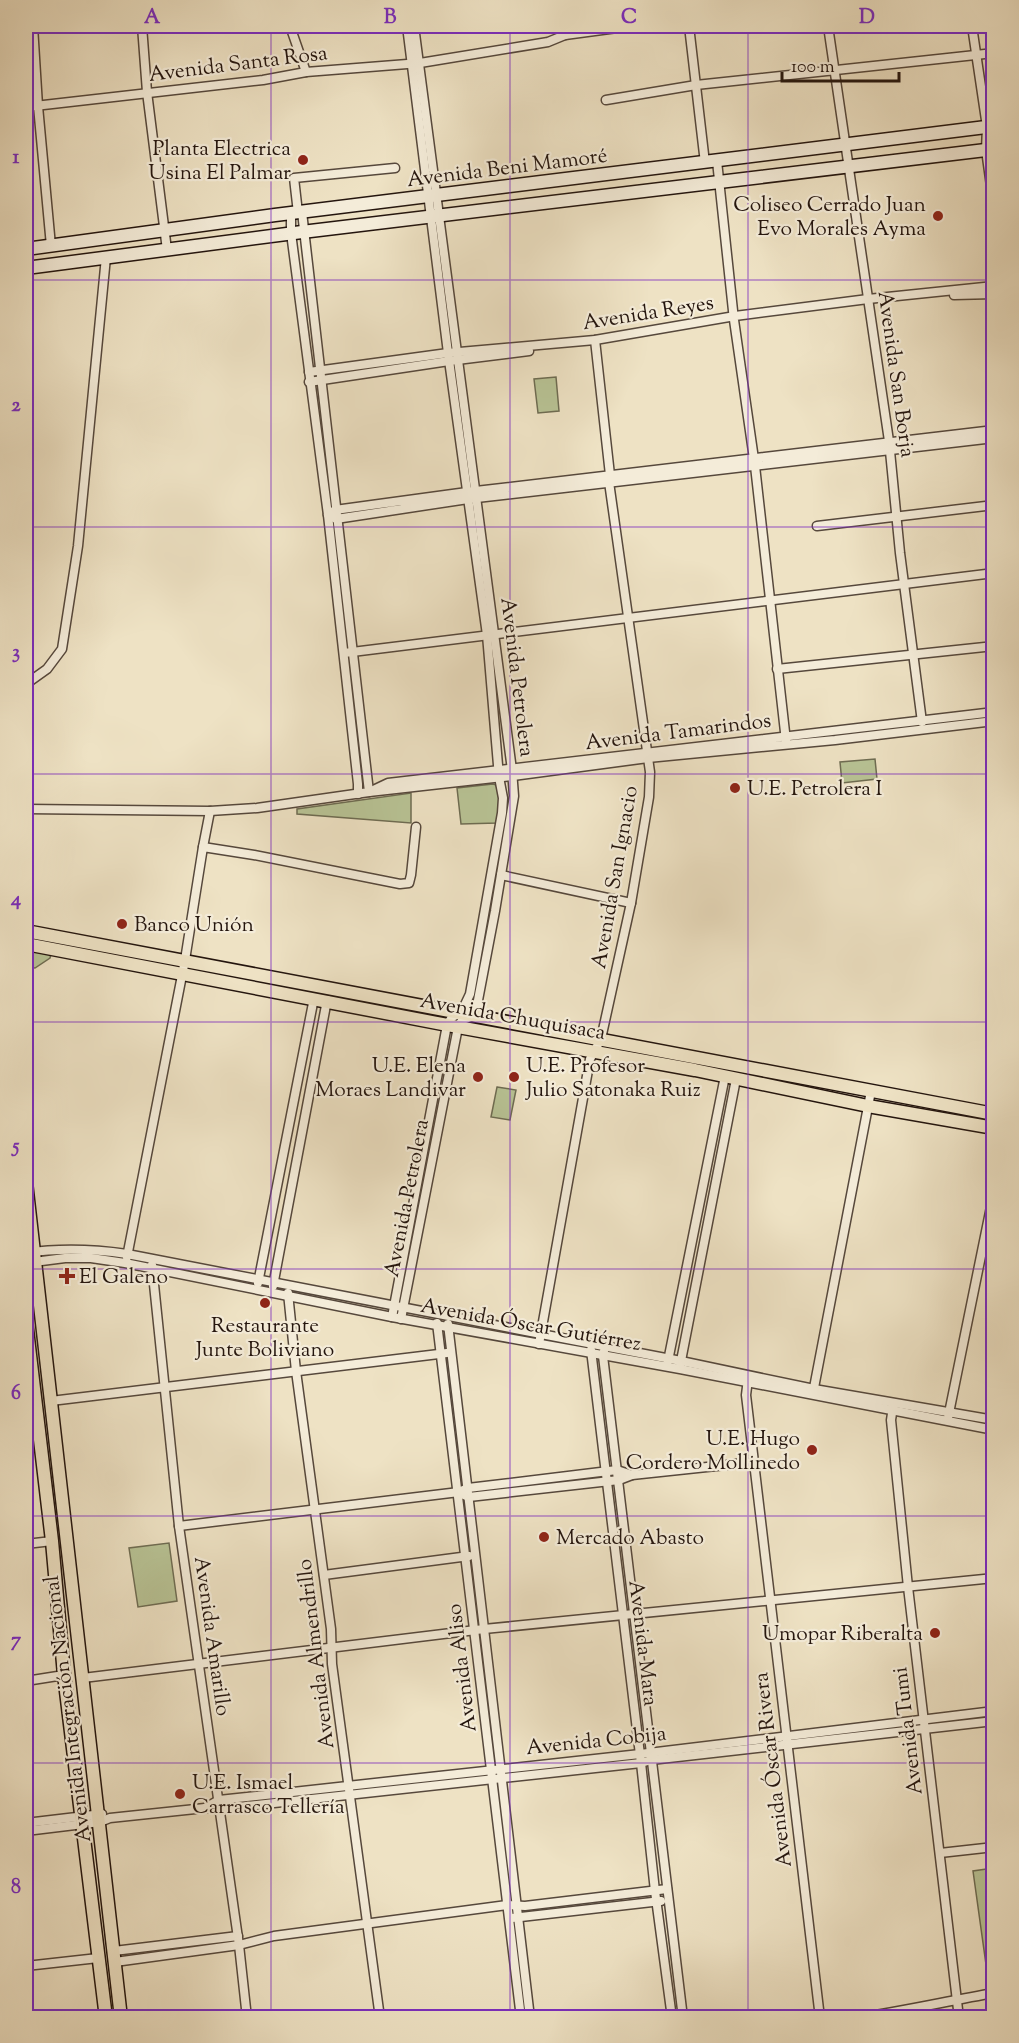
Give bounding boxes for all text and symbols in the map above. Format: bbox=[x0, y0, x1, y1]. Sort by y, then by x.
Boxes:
text: A bbox=[144, 4, 161, 33]
text: B bbox=[384, 4, 397, 33]
text: C bbox=[621, 4, 637, 33]
text: D bbox=[859, 4, 875, 33]
street label: Avenida Santa Rosa bbox=[147, 39, 330, 91]
scale bar bbox=[782, 45, 899, 83]
text: 100 m bbox=[791, 55, 835, 81]
place label: Planta Electrica Usina El Palmar bbox=[148, 135, 291, 189]
street label: Avenida Beni Mamoré bbox=[405, 142, 609, 196]
text: 1 bbox=[13, 144, 20, 173]
marker: Planta Electrica Usina El Palmar bbox=[296, 153, 310, 167]
place label: Coliseo Cerrado Juan Evo Morales Ayma bbox=[733, 191, 926, 245]
marker: Coliseo Cerrado Juan Evo Morales Ayma bbox=[931, 209, 945, 223]
street label: Avenida Reyes bbox=[581, 289, 716, 339]
street label: Avenida San Borja bbox=[869, 289, 922, 460]
text: 2 bbox=[11, 392, 21, 421]
street label: Avenida Petrolera bbox=[491, 596, 541, 759]
text: 3 bbox=[12, 639, 20, 668]
street label: Avenida Tamarindos bbox=[584, 707, 773, 759]
place label: U.E. Petrolera I bbox=[747, 775, 882, 805]
marker: U.E. Petrolera I bbox=[728, 781, 742, 795]
street label: Avenida San Ignacio bbox=[585, 784, 647, 971]
text: 4 bbox=[10, 886, 21, 915]
place label: Banco Unión bbox=[134, 911, 254, 941]
marker: Banco Unión bbox=[115, 917, 129, 931]
street label: Avenida Chuquisaca bbox=[418, 987, 608, 1049]
place label: U.E. Elena Moraes Landivar bbox=[315, 1052, 466, 1106]
place label: U.E. Profesor Julio Satonaka Ruiz bbox=[525, 1052, 701, 1106]
marker: U.E. Elena Moraes Landivar bbox=[471, 1070, 485, 1084]
marker: U.E. Profesor Julio Satonaka Ruiz bbox=[507, 1070, 521, 1084]
street label: Avenida Petrolera bbox=[378, 1116, 438, 1280]
text: 5 bbox=[11, 1133, 20, 1162]
place label: El Galeno bbox=[79, 1263, 168, 1293]
marker: El Galeno bbox=[60, 1269, 74, 1283]
street label: Avenida Óscar Gutiérrez bbox=[418, 1292, 643, 1360]
marker: Restaurante Junte Boliviano bbox=[258, 1296, 272, 1310]
place label: Restaurante Junte Boliviano bbox=[195, 1312, 334, 1366]
text: 6 bbox=[11, 1380, 21, 1409]
place label: U.E. Hugo Cordero Mollinedo bbox=[626, 1425, 800, 1479]
marker: U.E. Hugo Cordero Mollinedo bbox=[805, 1443, 819, 1457]
place label: Mercado Abasto bbox=[556, 1524, 704, 1554]
marker: Mercado Abasto bbox=[537, 1530, 551, 1544]
street label: Avenida Amarillo bbox=[185, 1554, 237, 1718]
street label: Avenida Almendrillo bbox=[290, 1557, 344, 1750]
street label: Avenida Integración Nacional bbox=[38, 1574, 100, 1844]
street label: Avenida Mara bbox=[619, 1579, 665, 1708]
street label: Avenida Aliso bbox=[440, 1602, 486, 1734]
place label: Umopar Riberalta bbox=[762, 1620, 923, 1650]
marker: Umopar Riberalta bbox=[928, 1626, 942, 1640]
text: 7 bbox=[11, 1627, 22, 1656]
street label: Avenida Tumi bbox=[886, 1665, 932, 1796]
street label: Avenida Óscar Rivera bbox=[747, 1670, 801, 1869]
street label: Avenida Cobija bbox=[525, 1720, 668, 1764]
place label: U.E. Ismael Carrasco Tellería bbox=[192, 1769, 345, 1823]
marker: U.E. Ismael Carrasco Tellería bbox=[173, 1787, 187, 1801]
text: 8 bbox=[11, 1874, 21, 1903]

